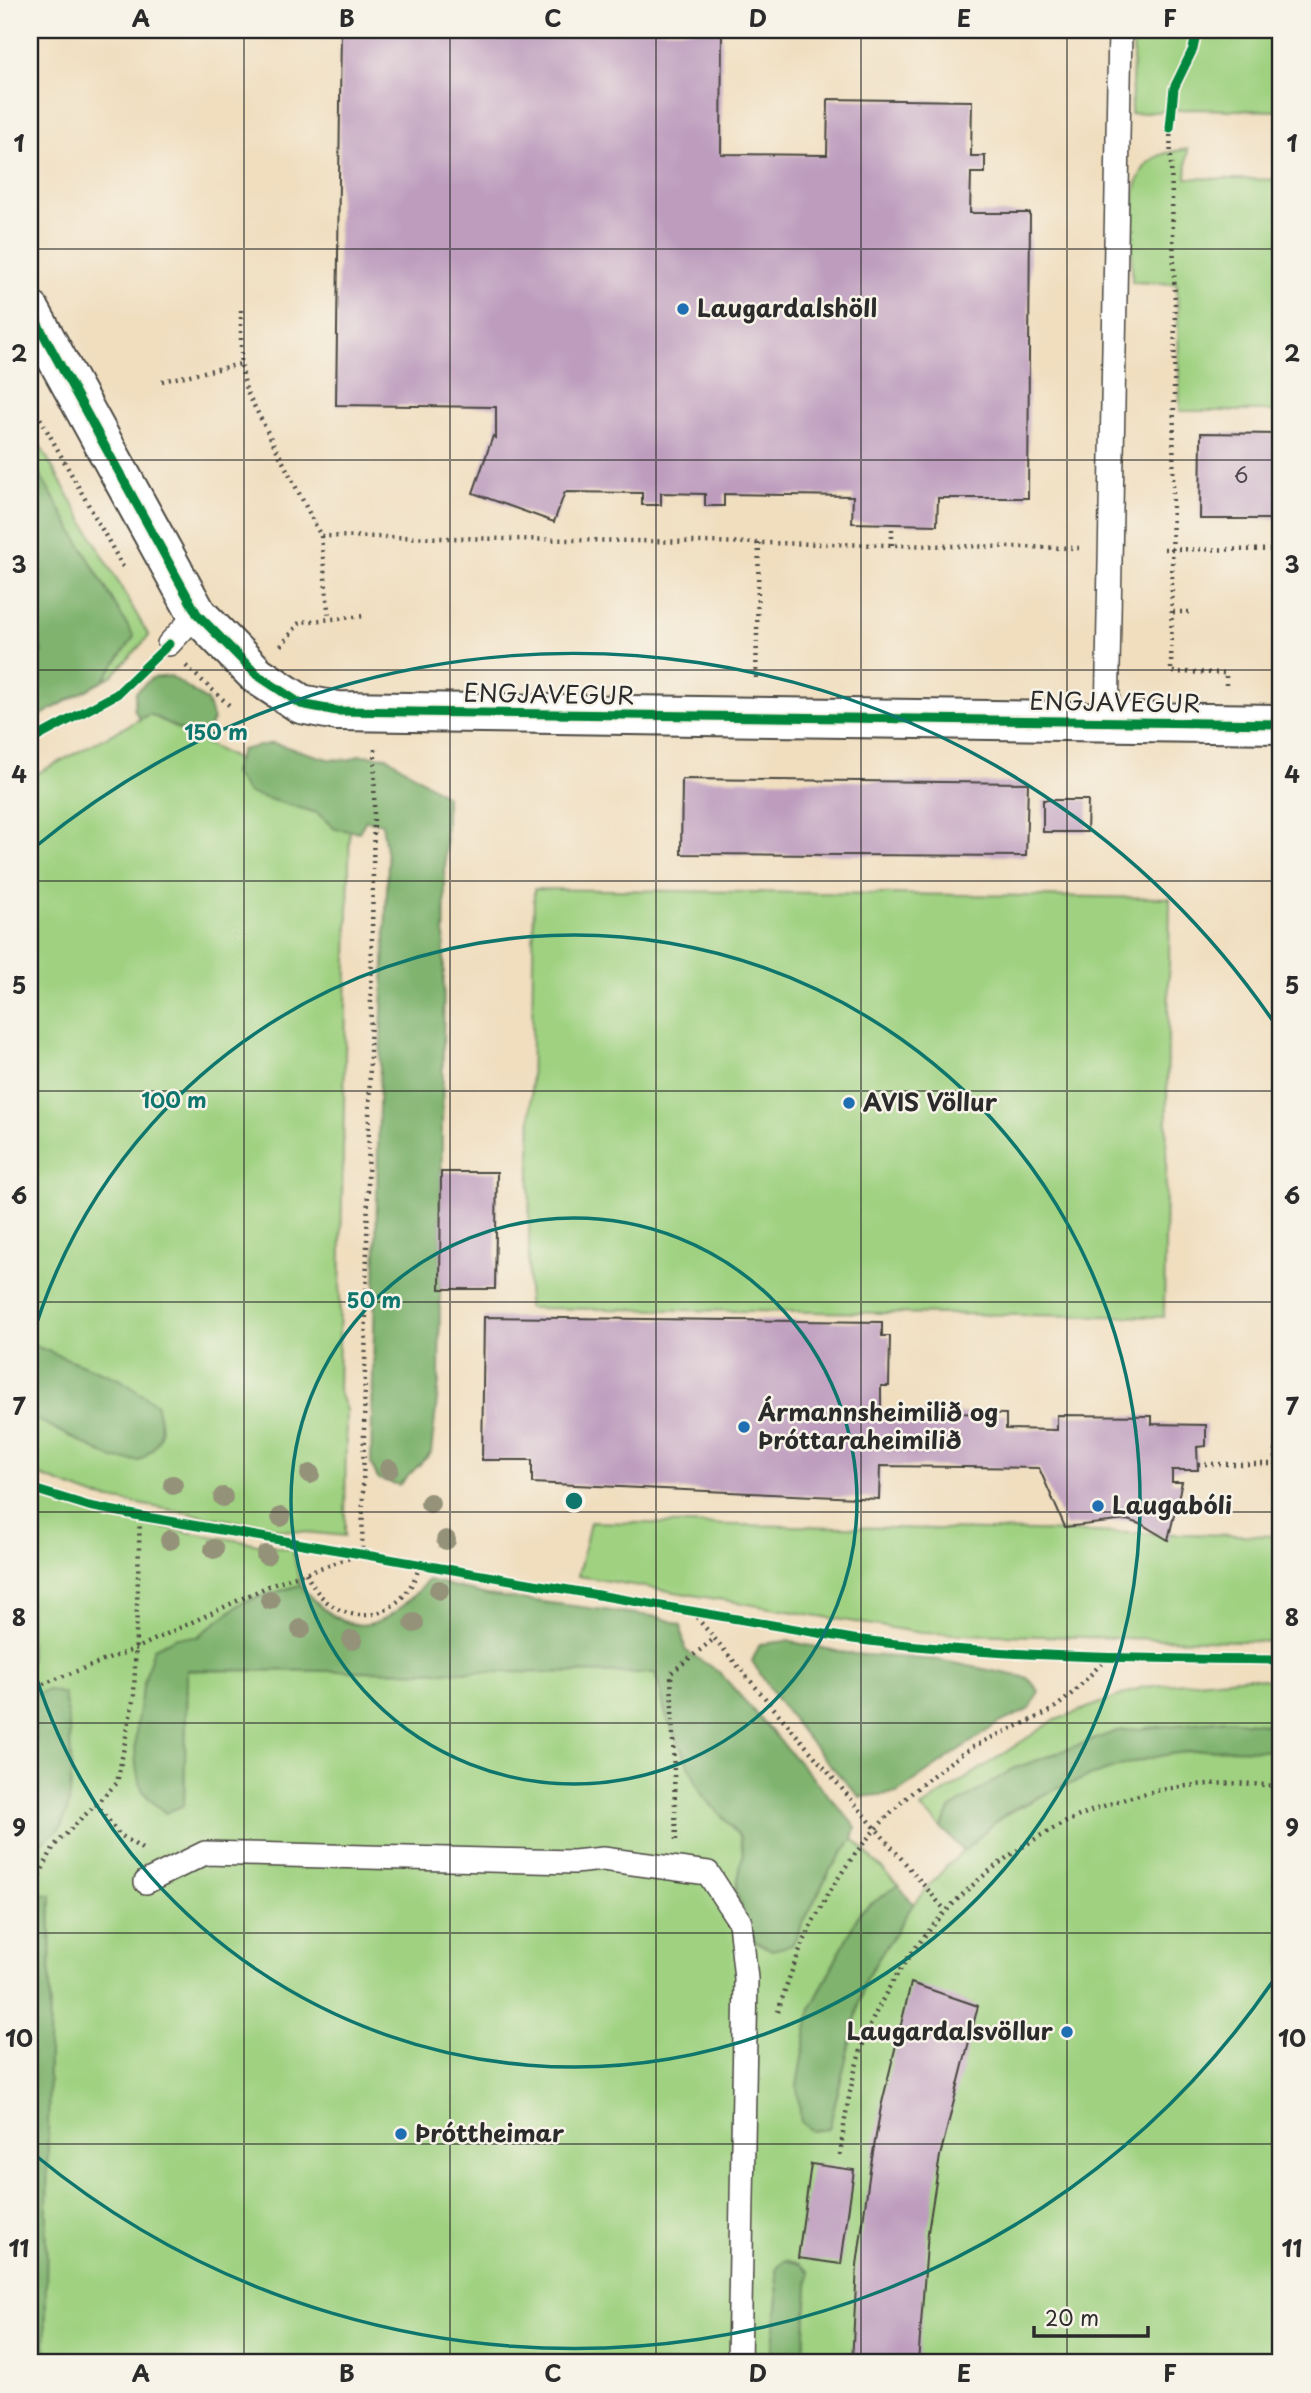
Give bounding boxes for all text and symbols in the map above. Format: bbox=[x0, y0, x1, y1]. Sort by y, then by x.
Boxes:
text: A bbox=[132, 0, 150, 35]
text: B bbox=[339, 0, 355, 35]
text: C bbox=[544, 0, 562, 35]
text: D bbox=[749, 0, 767, 35]
text: E bbox=[957, 0, 971, 35]
text: F bbox=[1163, 0, 1177, 35]
text: 1 bbox=[14, 125, 25, 160]
text: 1 bbox=[1287, 125, 1298, 160]
place label: Laugardalshöll bbox=[697, 289, 877, 325]
marker: Laugardalshöll bbox=[675, 301, 691, 317]
text: 2 bbox=[11, 335, 27, 370]
text: 2 bbox=[1284, 335, 1300, 370]
house number: 6 bbox=[1234, 458, 1248, 490]
text: 3 bbox=[11, 546, 27, 581]
text: 3 bbox=[1284, 546, 1300, 581]
street label: ENGJAVEGUR bbox=[463, 674, 635, 712]
street label: ENGJAVEGUR bbox=[1029, 682, 1201, 720]
text: 150 m bbox=[184, 715, 248, 747]
text: 4 bbox=[11, 756, 27, 791]
text: 4 bbox=[1284, 756, 1300, 791]
text: 5 bbox=[12, 967, 26, 1002]
text: 5 bbox=[1285, 967, 1299, 1002]
text: 100 m bbox=[141, 1083, 207, 1115]
place label: AVIS Völlur bbox=[863, 1083, 998, 1119]
marker: AVIS Völlur bbox=[841, 1095, 857, 1111]
text: 6 bbox=[11, 1177, 27, 1212]
text: 6 bbox=[1284, 1177, 1300, 1212]
text: 50 m bbox=[347, 1283, 401, 1315]
text: 7 bbox=[12, 1388, 26, 1423]
text: 7 bbox=[1285, 1388, 1299, 1423]
place label: Ármannsheimilið og Þróttaraheimilið bbox=[757, 1393, 998, 1457]
marker: Ármannsheimilið og Þróttaraheimilið bbox=[736, 1419, 752, 1435]
place label: Laugabóli bbox=[1112, 1486, 1232, 1522]
centre of rings bbox=[562, 1489, 586, 1513]
marker: Laugabóli bbox=[1090, 1498, 1106, 1514]
text: 8 bbox=[12, 1599, 26, 1634]
text: 8 bbox=[1285, 1599, 1299, 1634]
text: 9 bbox=[12, 1809, 26, 1844]
text: 9 bbox=[1285, 1809, 1299, 1844]
place label: Laugardalsvöllur bbox=[846, 2012, 1054, 2048]
text: 10 bbox=[5, 2020, 33, 2055]
text: 10 bbox=[1278, 2020, 1306, 2055]
marker: Laugardalsvöllur bbox=[1059, 2024, 1075, 2040]
place label: Þróttheimar bbox=[415, 2114, 565, 2150]
marker: Þróttheimar bbox=[393, 2126, 409, 2142]
text: 11 bbox=[9, 2230, 30, 2265]
text: 11 bbox=[1282, 2230, 1303, 2265]
scale bar bbox=[1034, 2295, 1148, 2339]
text: 20 m bbox=[1045, 2301, 1099, 2333]
text: A bbox=[132, 2355, 150, 2390]
text: B bbox=[339, 2355, 355, 2390]
text: C bbox=[544, 2355, 562, 2390]
text: D bbox=[749, 2355, 767, 2390]
text: E bbox=[957, 2355, 971, 2390]
text: F bbox=[1163, 2355, 1177, 2390]

